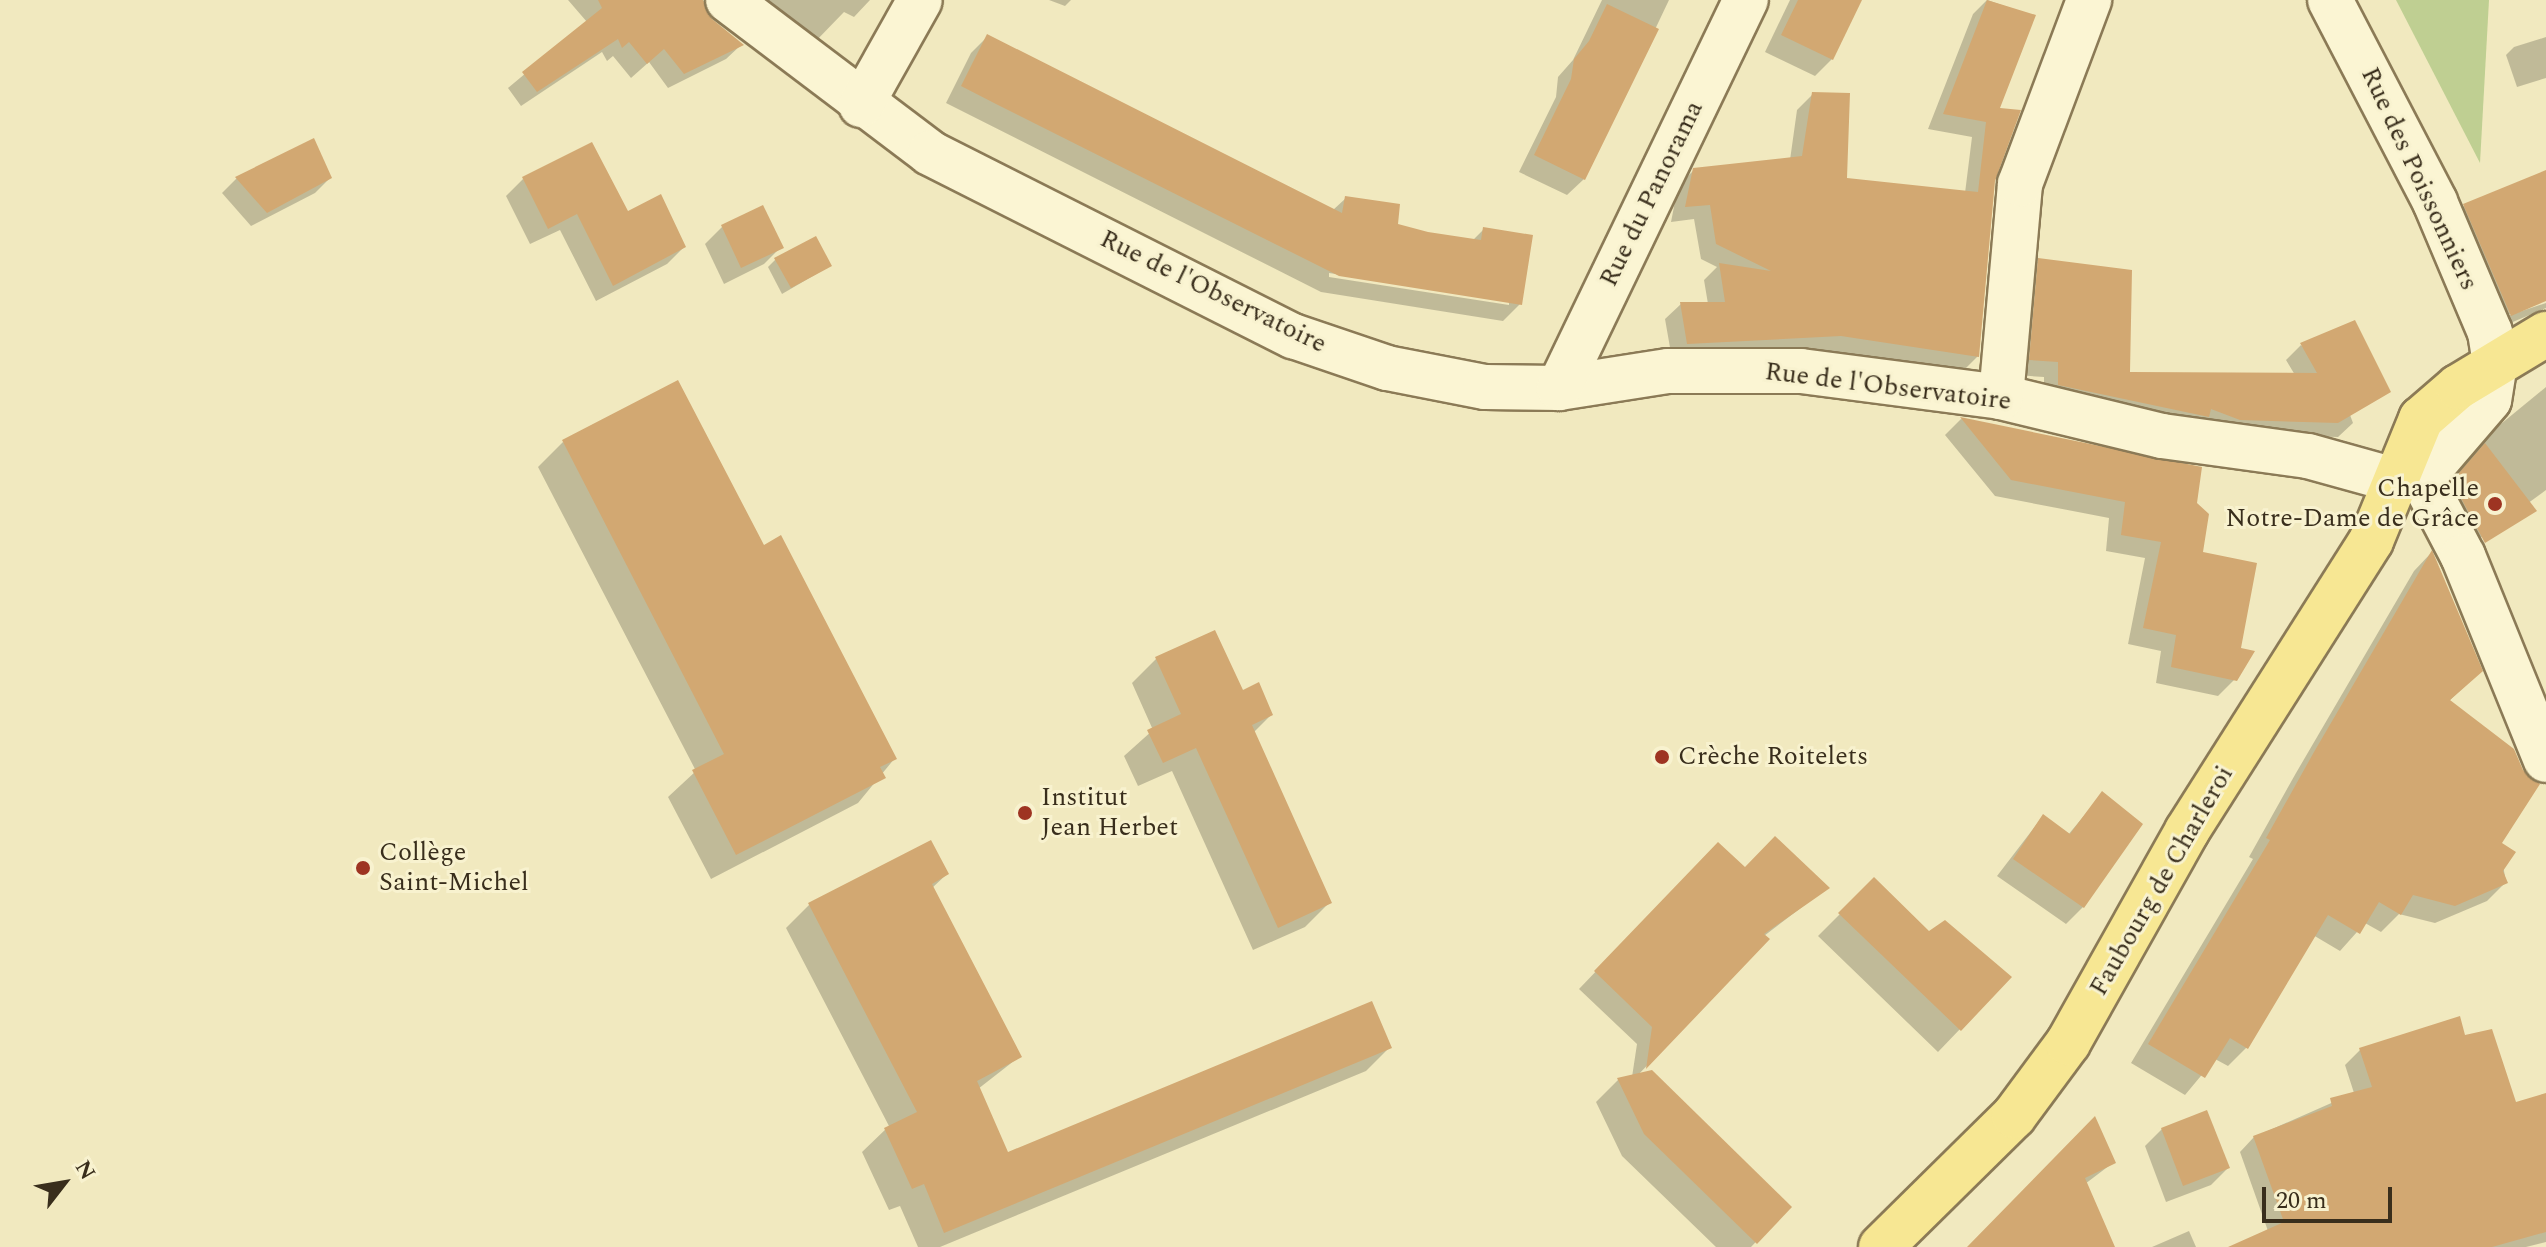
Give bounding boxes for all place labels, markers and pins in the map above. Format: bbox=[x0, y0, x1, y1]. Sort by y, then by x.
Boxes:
place label: Chapelle Notre-Dame de Grâce bbox=[2226, 473, 2479, 534]
marker: Chapelle Notre-Dame de Grâce bbox=[2486, 495, 2504, 513]
place label: Crèche Roitelets bbox=[1678, 741, 1868, 773]
marker: Crèche Roitelets bbox=[1653, 748, 1671, 766]
place label: Institut Jean Herbet bbox=[1041, 782, 1178, 844]
marker: Institut Jean Herbet bbox=[1016, 804, 1034, 822]
place label: Collège Saint-Michel bbox=[379, 837, 529, 898]
marker: Collège Saint-Michel bbox=[354, 859, 372, 877]

